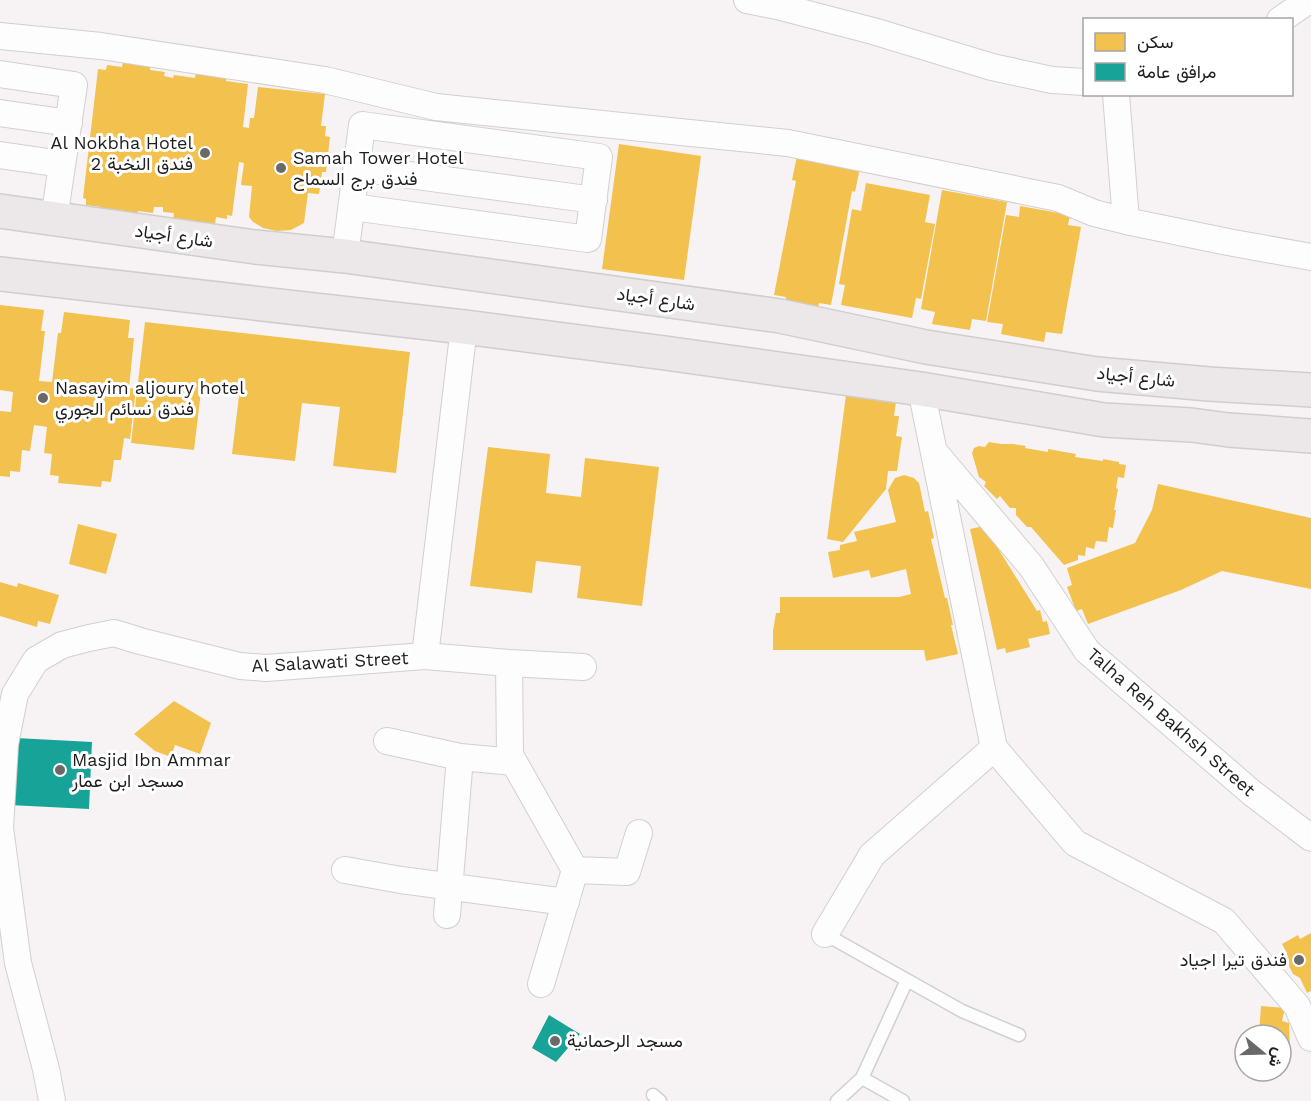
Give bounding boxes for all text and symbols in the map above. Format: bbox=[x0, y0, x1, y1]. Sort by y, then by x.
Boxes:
legend bbox=[1083, 18, 1293, 96]
text: سكن bbox=[1137, 31, 1173, 53]
text: مرافق عامة bbox=[1137, 61, 1216, 83]
place label: Al Nokbha Hotel 2 فندق النخبة bbox=[51, 132, 193, 174]
marker: Al Nokbha Hotel 2 فندق النخبة bbox=[198, 146, 212, 160]
place label: Samah Tower Hotel فندق برج السماح bbox=[293, 147, 464, 191]
marker: Samah Tower Hotel فندق برج السماح bbox=[274, 161, 288, 175]
street label: شارع أجياد bbox=[133, 220, 214, 253]
street label: شارع أجياد bbox=[615, 283, 696, 316]
street label: شارع أجياد bbox=[1096, 362, 1176, 393]
place label: Nasayim aljoury hotel فندق نسائم الجوري bbox=[55, 377, 245, 424]
marker: Nasayim aljoury hotel فندق نسائم الجوري bbox=[36, 391, 50, 405]
street label: Talha Reh Bakhsh Street bbox=[1083, 643, 1260, 800]
street label: Al Salawati Street bbox=[251, 647, 410, 676]
place label: Masjid Ibn Ammar مسجد ابن عمار bbox=[71, 749, 231, 792]
marker: Masjid Ibn Ammar مسجد ابن عمار bbox=[53, 763, 67, 777]
place label: فندق تيرا اجياد bbox=[1180, 949, 1287, 971]
marker: فندق تيرا اجياد bbox=[1292, 953, 1306, 967]
north arrow bbox=[1233, 1023, 1293, 1083]
place label: مسجد الرحمانية bbox=[567, 1030, 683, 1052]
marker: مسجد الرحمانية bbox=[548, 1034, 562, 1048]
text: ش bbox=[1265, 1046, 1289, 1070]

